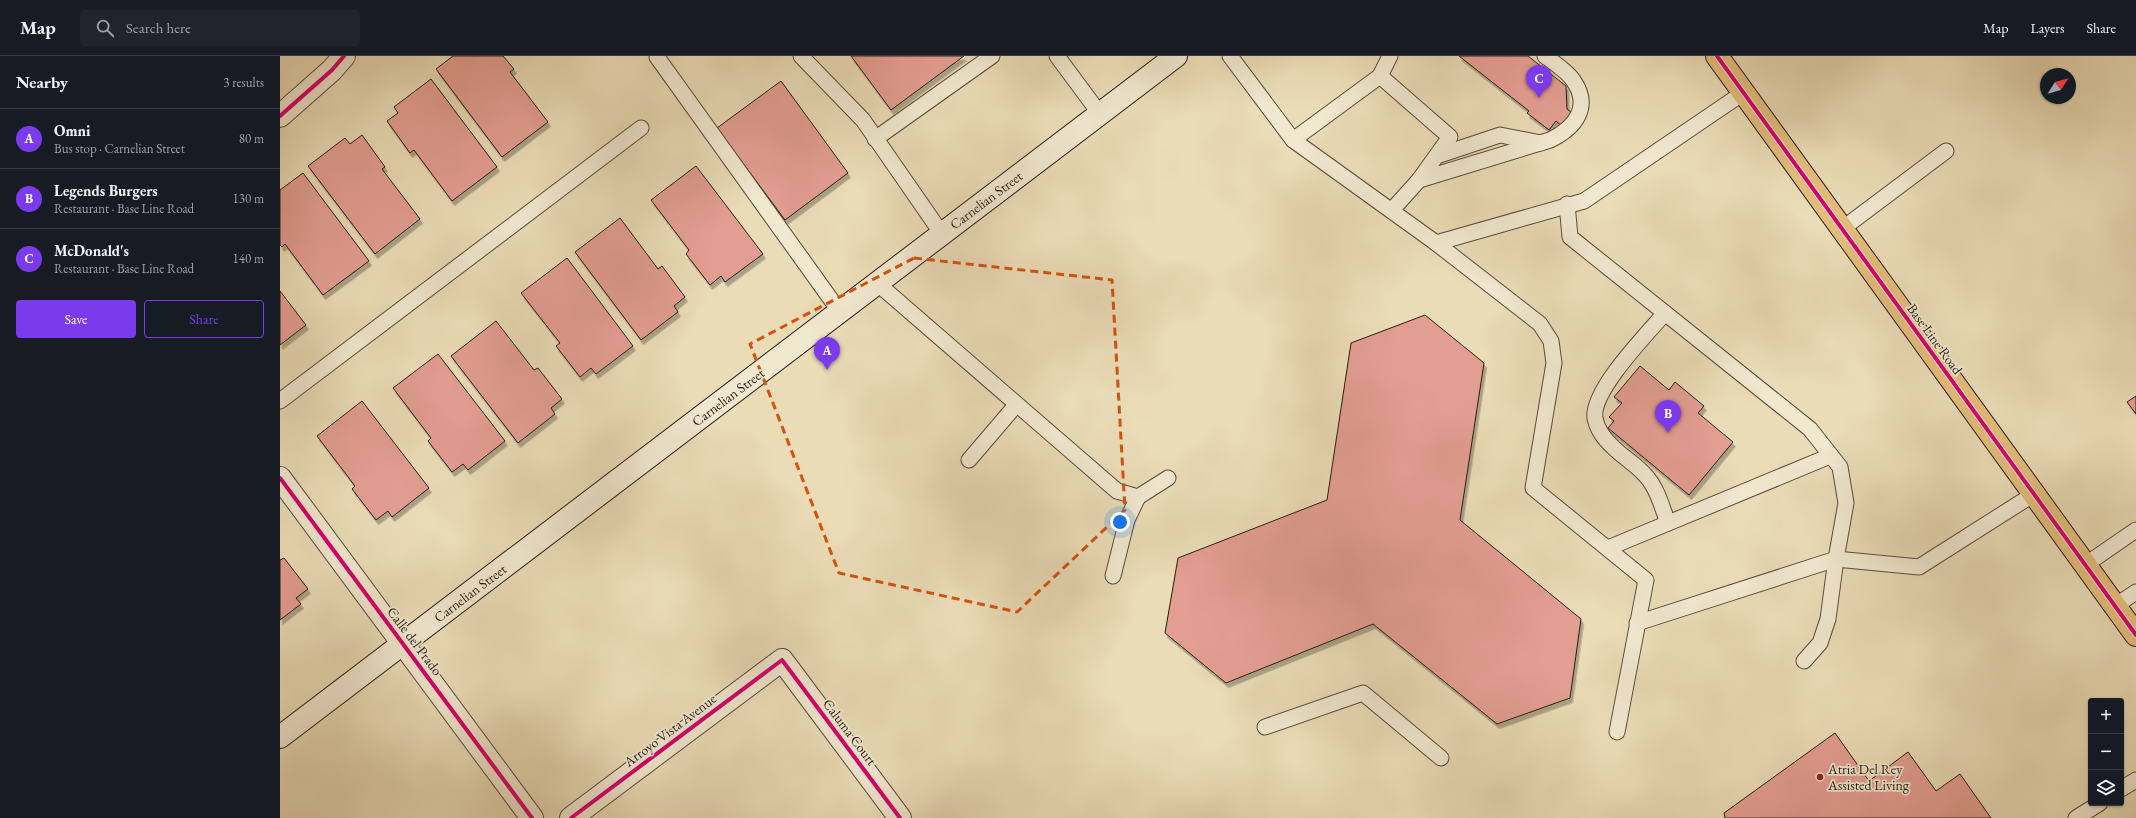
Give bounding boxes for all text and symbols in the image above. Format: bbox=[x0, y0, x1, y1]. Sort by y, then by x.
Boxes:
search box bbox=[80, 10, 360, 46]
text: Map bbox=[20, 15, 56, 40]
icon: search bbox=[94, 17, 116, 39]
text: Search here bbox=[126, 18, 191, 37]
text: Map bbox=[1983, 19, 2008, 37]
text: Layers bbox=[2030, 19, 2065, 37]
text: Share bbox=[2087, 19, 2116, 37]
pin: C bbox=[1526, 65, 1552, 98]
north arrow bbox=[2040, 68, 2076, 104]
text: Nearby bbox=[16, 71, 68, 93]
text: 3 results bbox=[223, 74, 264, 91]
text: Omni bbox=[54, 121, 90, 140]
text: A bbox=[24, 130, 34, 147]
text: 80 m bbox=[239, 130, 264, 147]
text: Bus stop · Carnelian Street bbox=[54, 140, 185, 157]
street label: Carnelian Street bbox=[946, 166, 1026, 233]
text: Legends Burgers bbox=[54, 181, 158, 200]
text: B bbox=[25, 190, 33, 207]
text: 130 m bbox=[233, 190, 264, 207]
text: Restaurant · Base Line Road bbox=[54, 200, 194, 217]
text: McDonald's bbox=[54, 241, 129, 260]
text: C bbox=[24, 250, 34, 267]
text: 140 m bbox=[233, 250, 264, 267]
text: Restaurant · Base Line Road bbox=[54, 260, 194, 277]
button: Save bbox=[16, 300, 136, 338]
button: Share bbox=[144, 300, 264, 338]
street label: Base Line Road bbox=[1903, 300, 1967, 379]
pin: A bbox=[814, 337, 840, 370]
street label: Carnelian Street bbox=[688, 363, 768, 430]
pin: B bbox=[1655, 400, 1681, 433]
your location bbox=[1110, 512, 1130, 532]
street label: Carnelian Street bbox=[430, 559, 510, 626]
street label: Calle del Prado bbox=[383, 603, 447, 679]
street label: Arroyo Vista Avenue bbox=[619, 689, 720, 771]
street label: Caluma Court bbox=[819, 695, 881, 769]
map controls bbox=[2088, 698, 2124, 806]
button: + bbox=[2088, 698, 2124, 734]
button: − bbox=[2088, 734, 2124, 770]
place label: Atria Del Rey Assisted Living bbox=[1827, 760, 1910, 794]
button: layers bbox=[2088, 770, 2124, 806]
marker: Atria Del Rey Assisted Living bbox=[1815, 772, 1825, 782]

